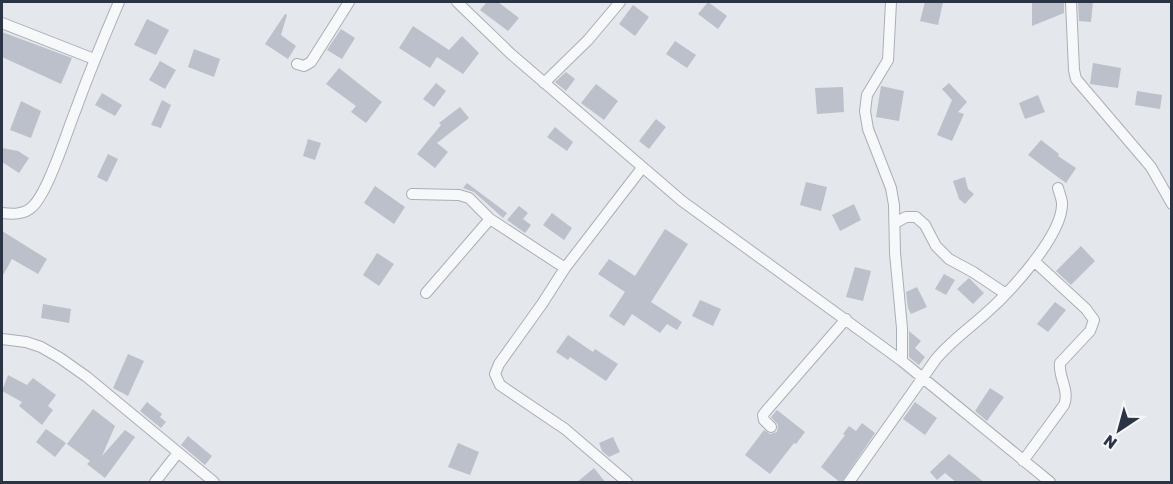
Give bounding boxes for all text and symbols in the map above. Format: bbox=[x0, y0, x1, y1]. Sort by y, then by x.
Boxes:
north arrow bbox=[1089, 400, 1149, 460]
text: N bbox=[1100, 431, 1121, 453]

